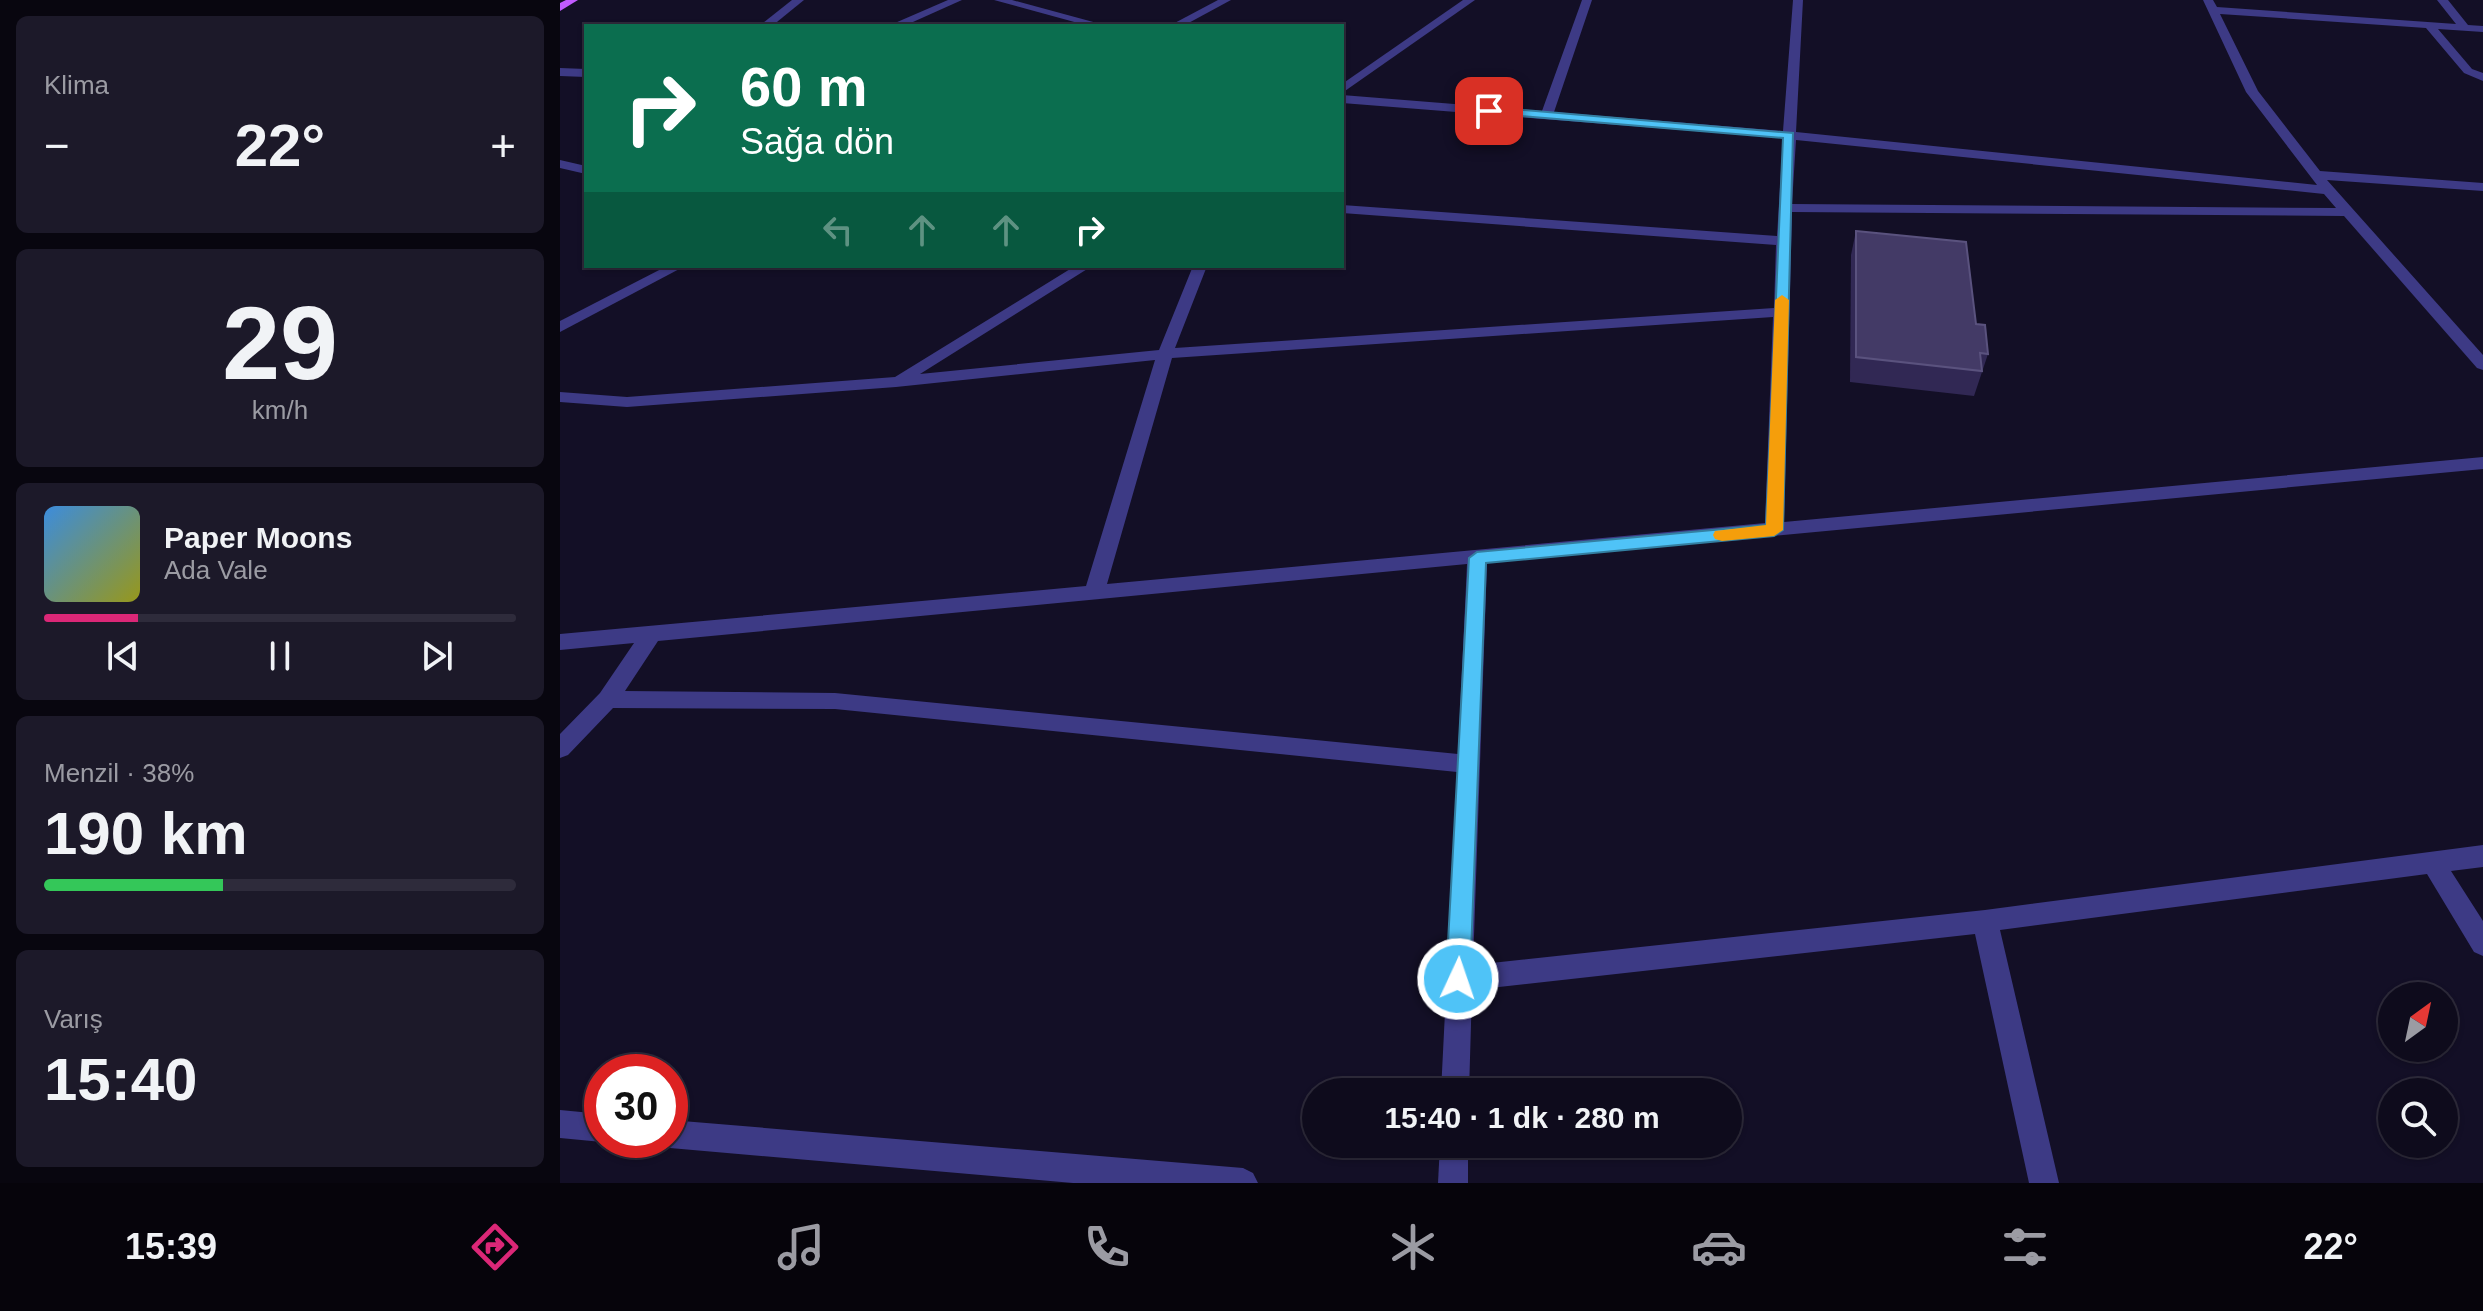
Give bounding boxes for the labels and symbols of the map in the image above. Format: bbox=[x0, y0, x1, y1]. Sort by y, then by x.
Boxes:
pin bbox=[1455, 77, 1523, 145]
position arrow bbox=[1416, 937, 1500, 1021]
north arrow bbox=[2378, 982, 2458, 1062]
speed limit sign: 30 bbox=[584, 1054, 688, 1158]

